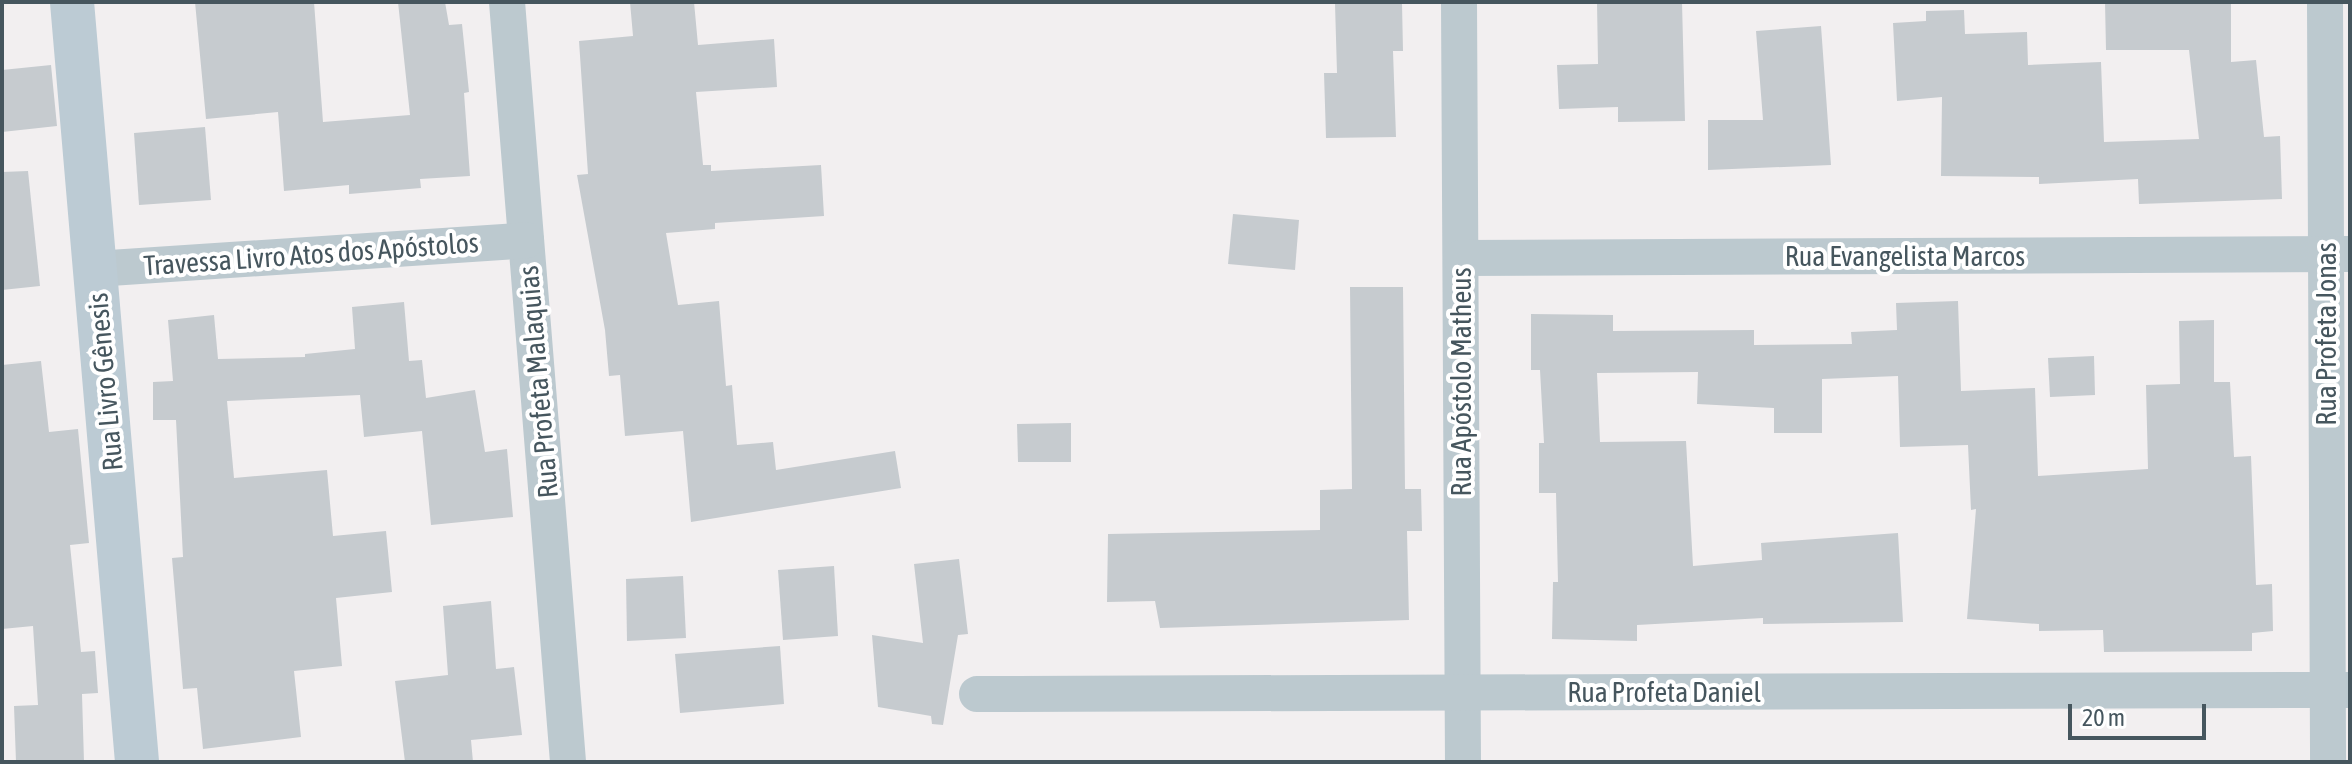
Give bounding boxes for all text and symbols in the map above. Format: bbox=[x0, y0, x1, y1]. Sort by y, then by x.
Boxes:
street label: Travessa Livro Atos dos Apóstolos bbox=[142, 226, 480, 282]
street label: Rua Evangelista Marcos bbox=[1785, 239, 2025, 273]
street label: Rua Profeta Jonas bbox=[2309, 242, 2343, 426]
street label: Rua Profeta Malaquias bbox=[511, 264, 565, 500]
street label: Rua Apóstolo Matheus bbox=[1444, 267, 1478, 497]
street label: Rua Livro Gênesis bbox=[80, 292, 130, 472]
street label: Rua Profeta Daniel bbox=[1567, 675, 1761, 709]
scale bar bbox=[2072, 688, 2210, 738]
text: 20 m bbox=[2082, 704, 2125, 731]

